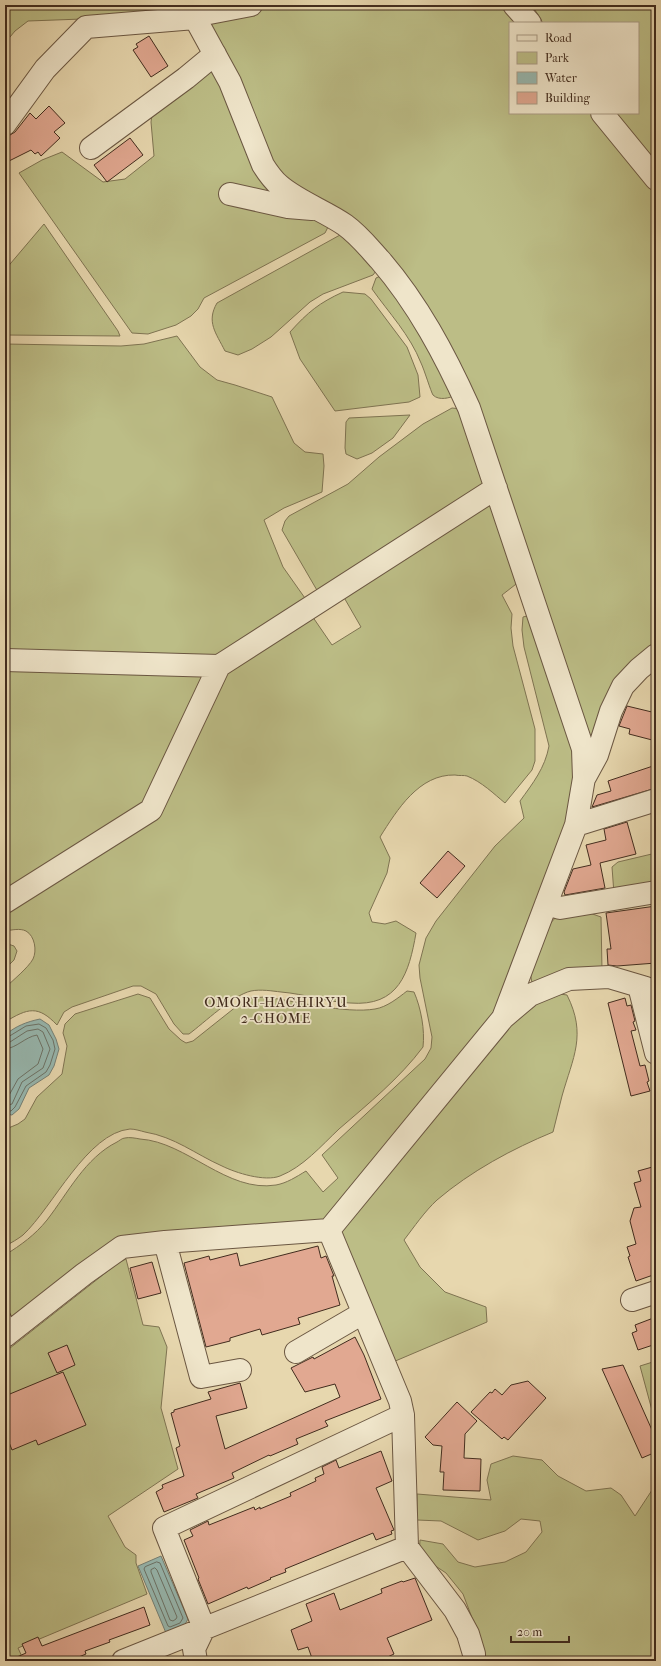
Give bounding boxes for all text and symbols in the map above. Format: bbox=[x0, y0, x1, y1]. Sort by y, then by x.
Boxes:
legend bbox=[509, 22, 639, 114]
text: Road bbox=[545, 31, 572, 45]
text: Park bbox=[545, 51, 570, 65]
text: Water bbox=[544, 71, 578, 85]
text: Building bbox=[545, 91, 590, 105]
district label: OMORI-HACHIRYU 2-CHOME bbox=[204, 994, 348, 1027]
scale bar bbox=[511, 1618, 569, 1644]
text: 20 m bbox=[517, 1625, 542, 1639]

